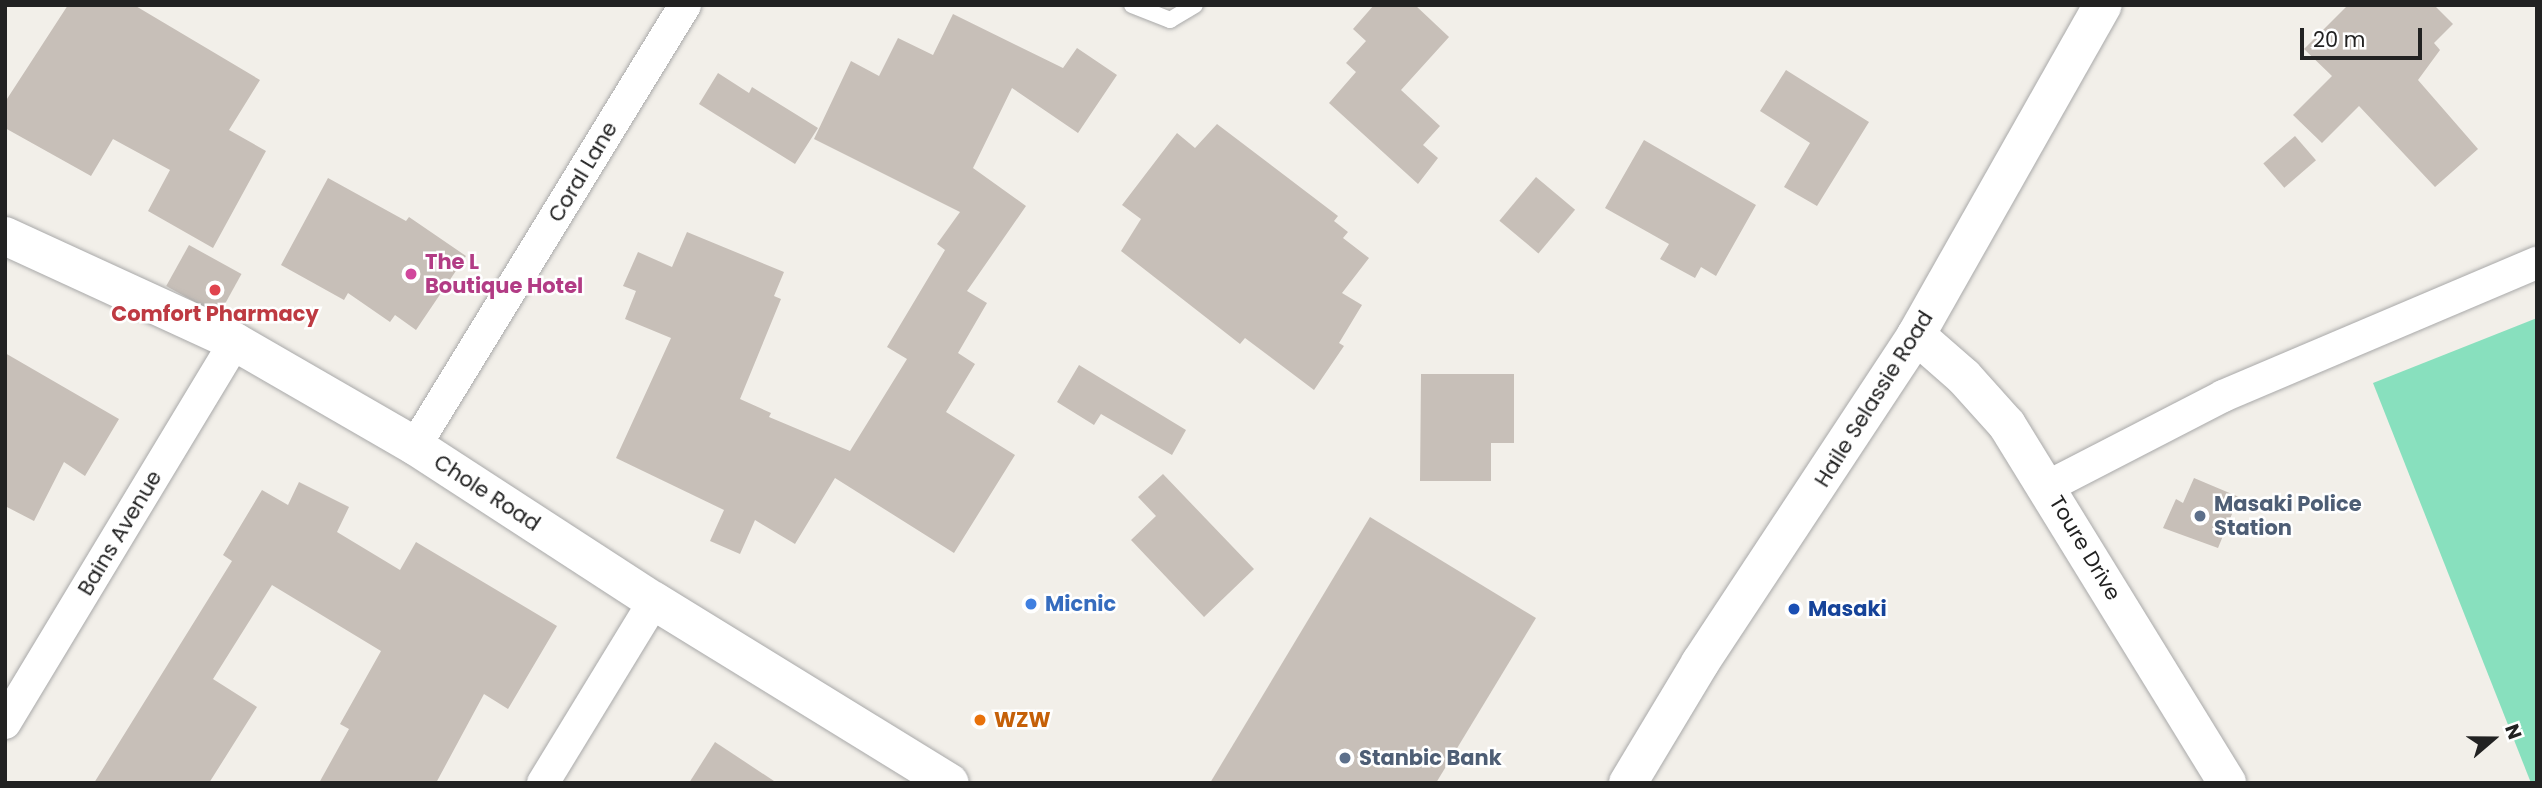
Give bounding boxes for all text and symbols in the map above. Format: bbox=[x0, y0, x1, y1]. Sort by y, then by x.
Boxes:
scale bar bbox=[2304, 14, 2426, 58]
text: 20 m bbox=[2313, 25, 2366, 54]
street label: Coral Lane bbox=[543, 117, 623, 227]
place label: The L Boutique Hotel bbox=[425, 249, 583, 299]
marker: The L Boutique Hotel bbox=[403, 266, 419, 282]
marker: Comfort Pharmacy bbox=[207, 282, 223, 298]
place label: Comfort Pharmacy bbox=[111, 301, 319, 327]
street label: Haile Selassie Road bbox=[1810, 306, 1938, 492]
street label: Chole Road bbox=[429, 449, 545, 537]
street label: Bains Avenue bbox=[73, 466, 167, 600]
street label: Toure Drive bbox=[2044, 491, 2126, 605]
place label: Masaki Police Station bbox=[2214, 491, 2362, 541]
marker: Masaki Police Station bbox=[2192, 508, 2208, 524]
place label: Micnic bbox=[1045, 591, 1116, 617]
marker: Micnic bbox=[1023, 596, 1039, 612]
place label: Masaki bbox=[1808, 596, 1887, 622]
marker: Masaki bbox=[1786, 601, 1802, 617]
north arrow bbox=[2458, 704, 2528, 774]
place label: WZW bbox=[994, 707, 1051, 733]
marker: WZW bbox=[972, 712, 988, 728]
text: N bbox=[2498, 720, 2528, 743]
place label: Stanbic Bank bbox=[1359, 745, 1502, 771]
marker: Stanbic Bank bbox=[1337, 750, 1353, 766]

